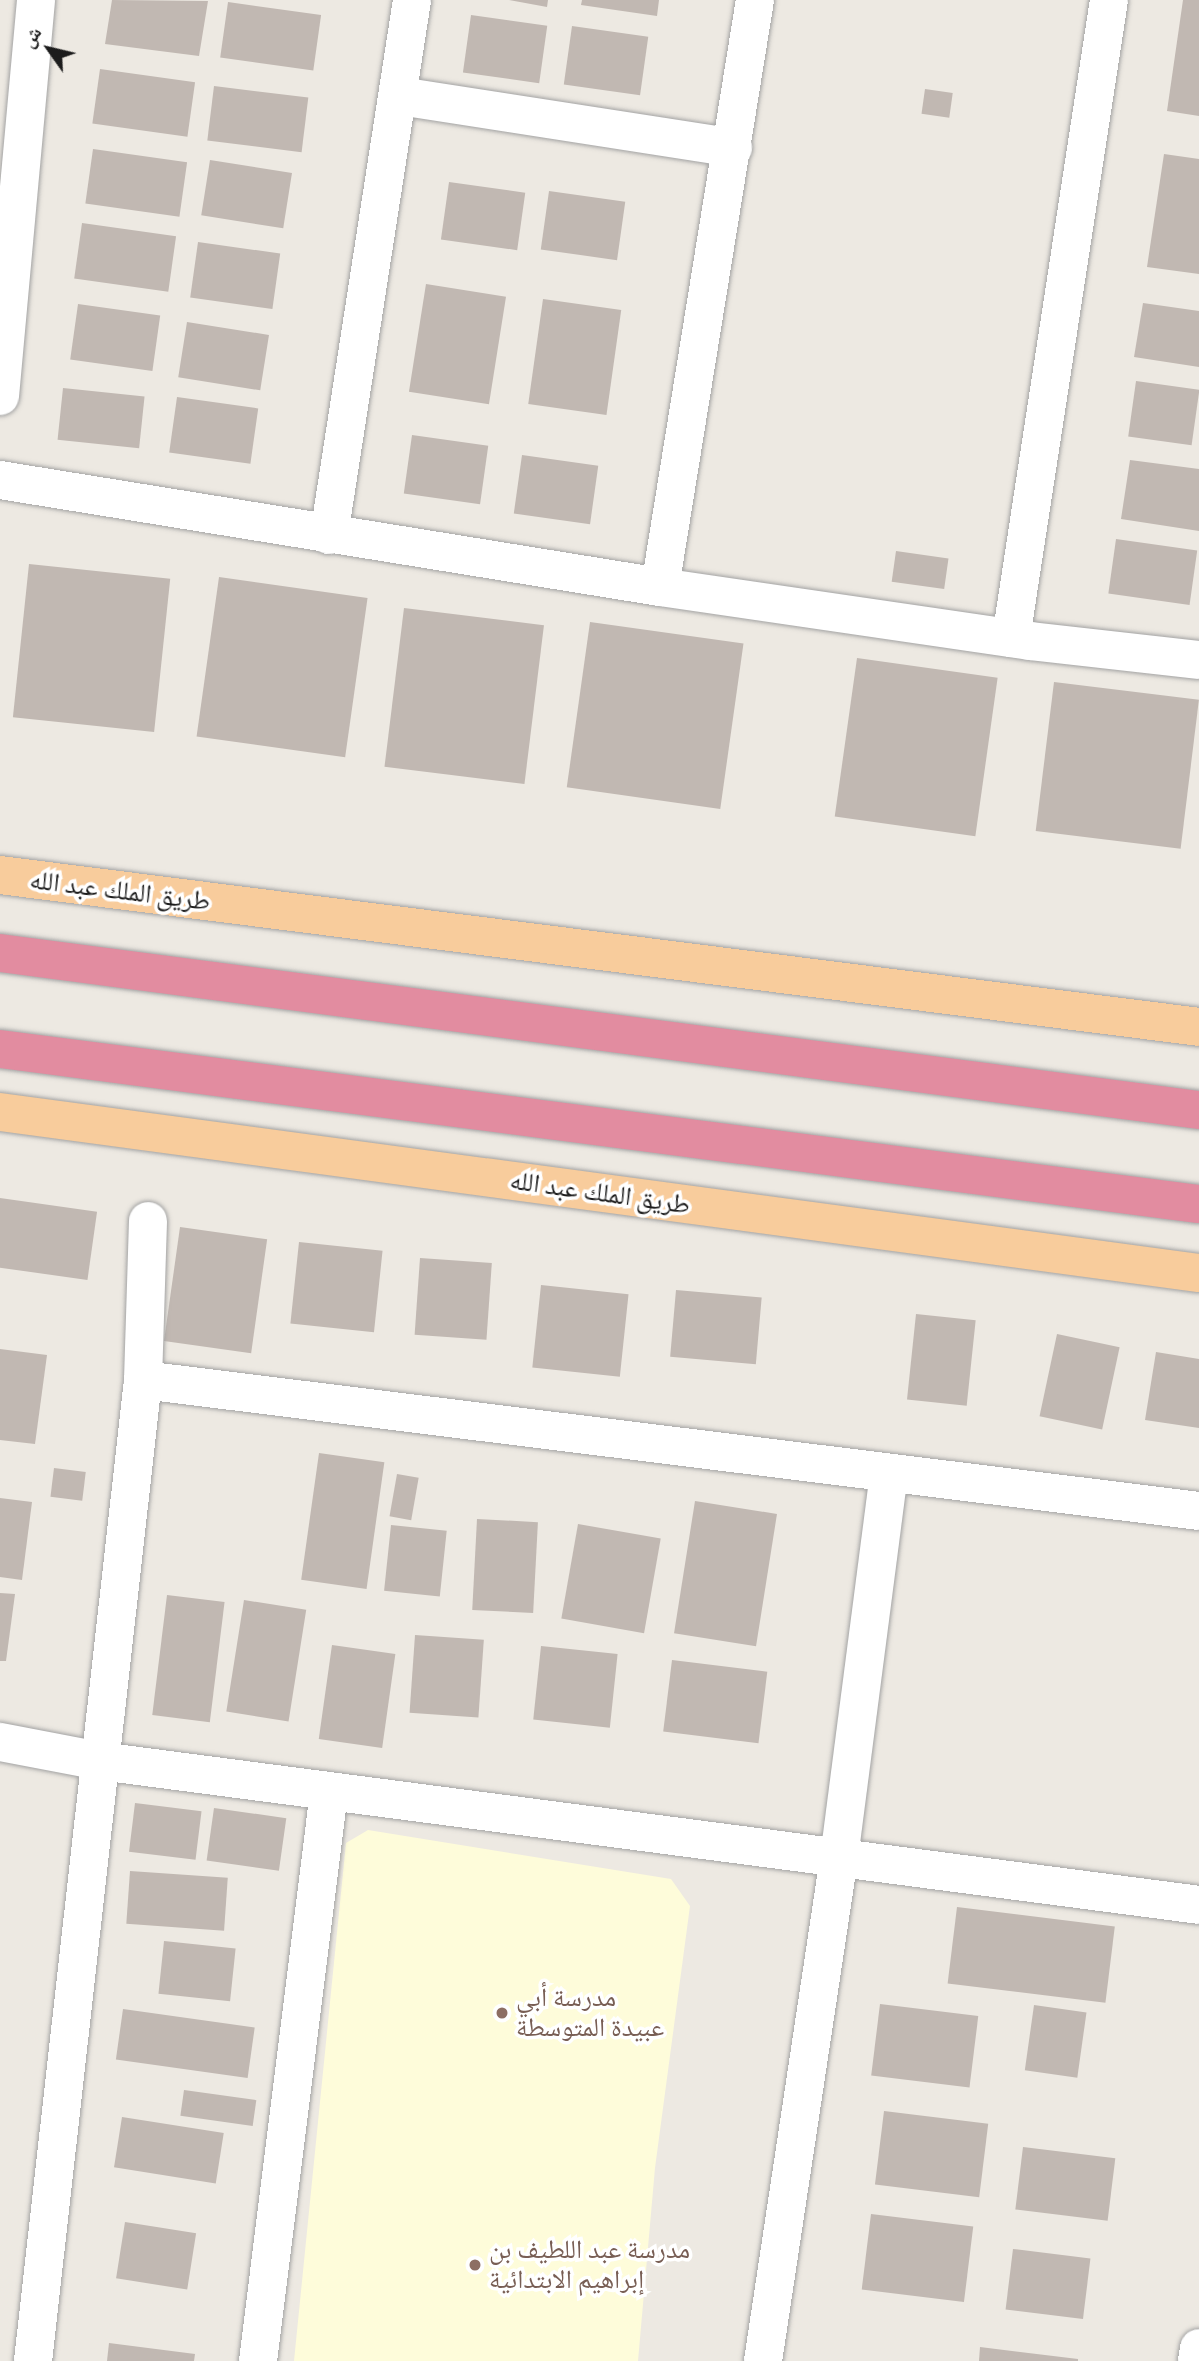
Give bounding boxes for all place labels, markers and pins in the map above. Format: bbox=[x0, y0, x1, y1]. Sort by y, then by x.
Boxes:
place label: مدرسة أبي عبيدة المتوسطة bbox=[516, 1982, 664, 2044]
marker: مدرسة أبي عبيدة المتوسطة bbox=[494, 2005, 510, 2021]
place label: مدرسة عبد اللطيف بن إبراهيم الابتدائية bbox=[489, 2234, 690, 2296]
marker: مدرسة عبد اللطيف بن إبراهيم الابتدائية bbox=[467, 2257, 483, 2273]

